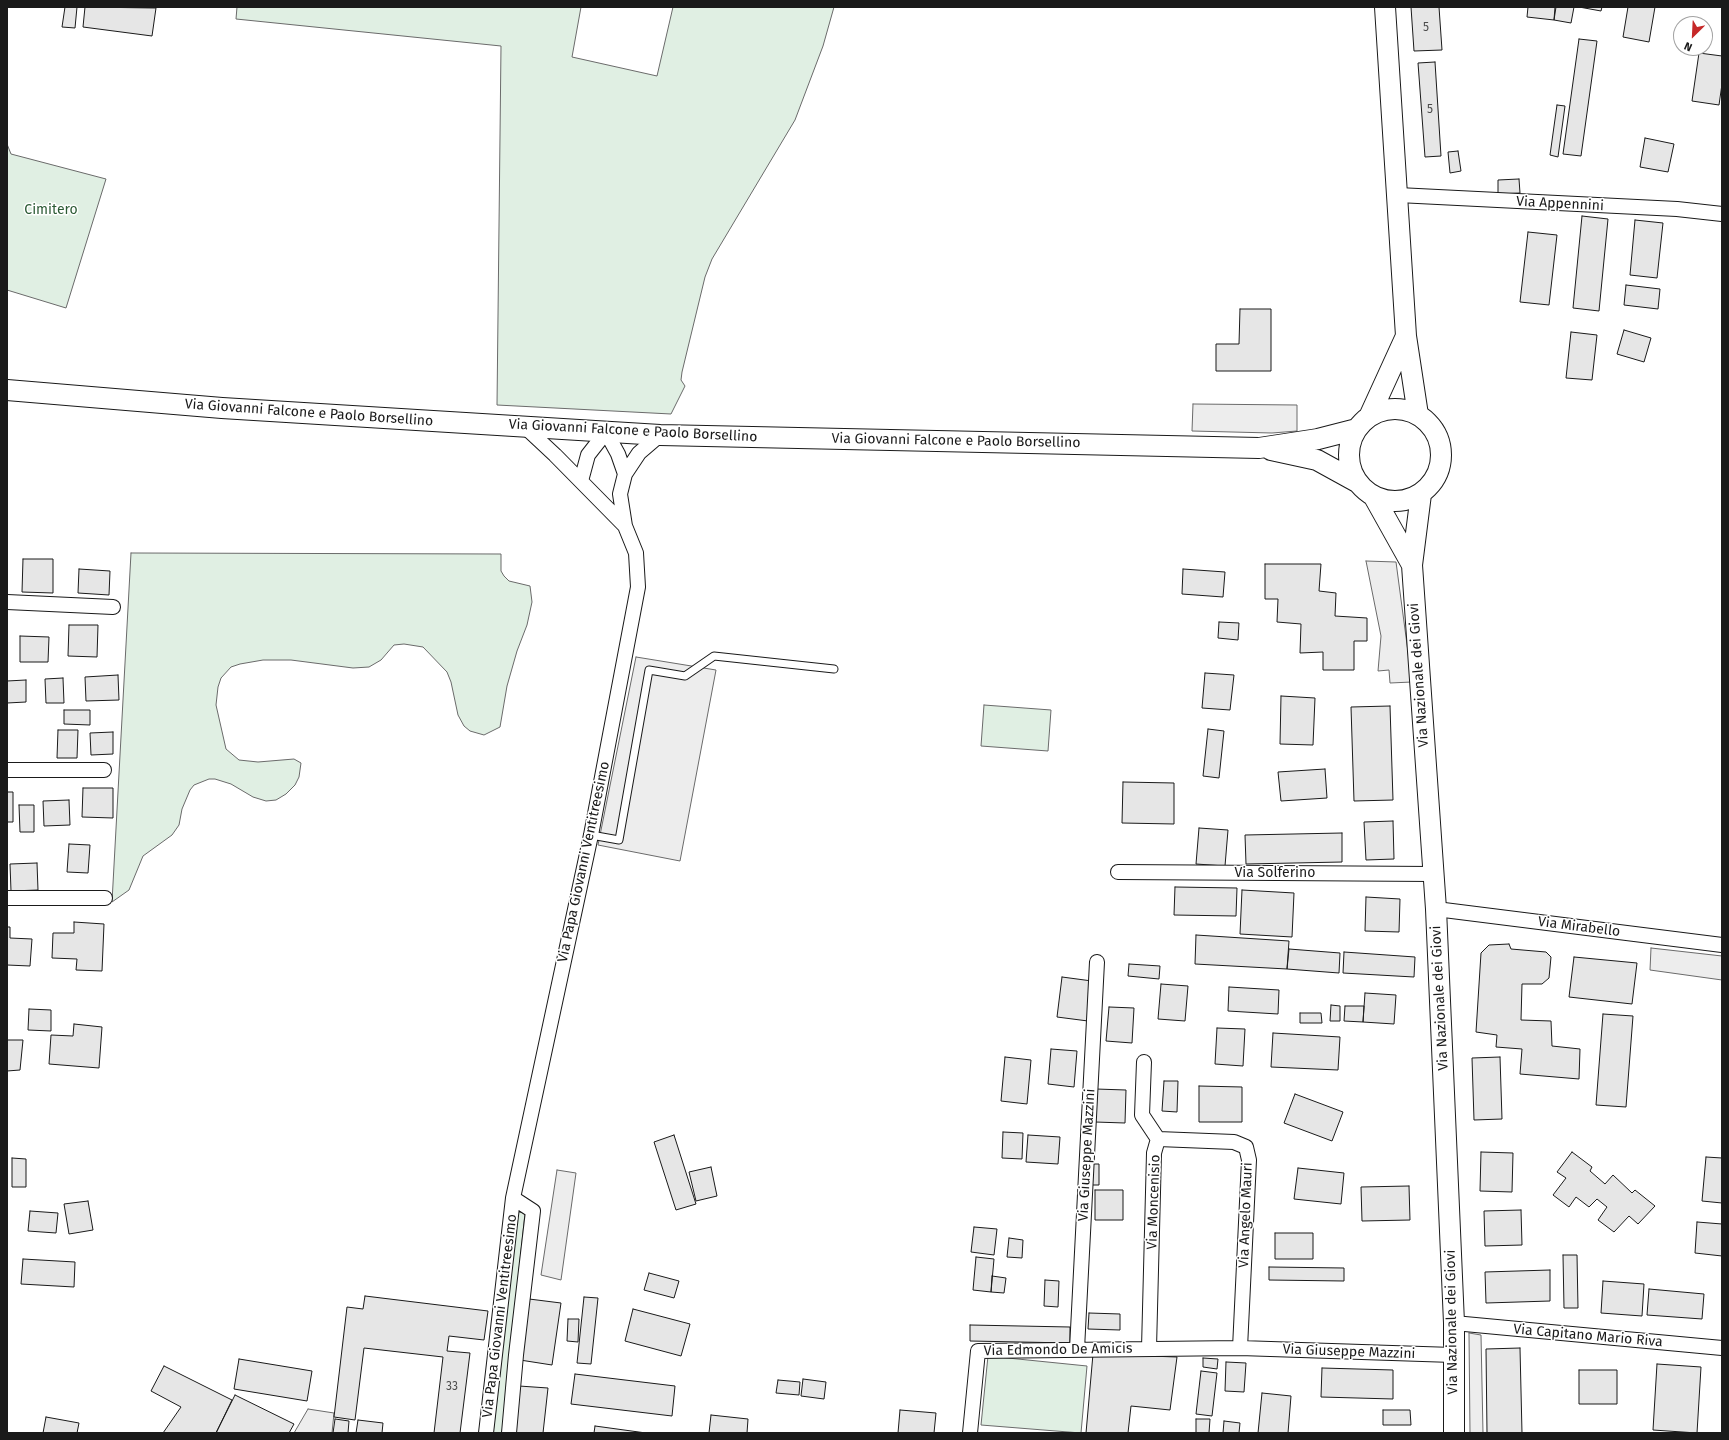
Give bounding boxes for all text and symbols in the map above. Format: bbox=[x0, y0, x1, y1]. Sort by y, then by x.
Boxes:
north arrow bbox=[1673, 16, 1713, 56]
house number: 5 bbox=[1423, 21, 1429, 35]
text: N bbox=[1682, 39, 1694, 54]
house number: 5 bbox=[1427, 103, 1433, 117]
street label: Via Appennini bbox=[1516, 193, 1604, 215]
park label: Cimitero bbox=[24, 202, 78, 218]
street label: Via Giovanni Falcone e Paolo Borsellino bbox=[184, 396, 434, 430]
street label: Via Giovanni Falcone e Paolo Borsellino bbox=[508, 416, 758, 446]
street label: Via Giovanni Falcone e Paolo Borsellino bbox=[831, 430, 1081, 452]
street label: Via Nazionale dei Giovi bbox=[1406, 602, 1432, 748]
street label: Via Papa Giovanni Ventitreesimo bbox=[554, 760, 614, 964]
street label: Via Solferino bbox=[1235, 865, 1315, 881]
street label: Via Mirabello bbox=[1537, 914, 1621, 940]
street label: Via Nazionale dei Giovi bbox=[1428, 925, 1452, 1071]
street label: Via Giuseppe Mazzini bbox=[1075, 1088, 1099, 1222]
street label: Via Moncenisio bbox=[1144, 1154, 1164, 1250]
street label: Via Angelo Mauri bbox=[1236, 1162, 1256, 1268]
street label: Via Papa Giovanni Ventitreesimo bbox=[479, 1213, 521, 1419]
street label: Via Nazionale dei Giovi bbox=[1442, 1249, 1462, 1395]
street label: Via Capitano Mario Riva bbox=[1513, 1321, 1663, 1351]
street label: Via Edmondo De Amicis bbox=[983, 1340, 1133, 1360]
street label: Via Giuseppe Mazzini bbox=[1282, 1341, 1416, 1363]
house number: 33 bbox=[446, 1380, 458, 1394]

